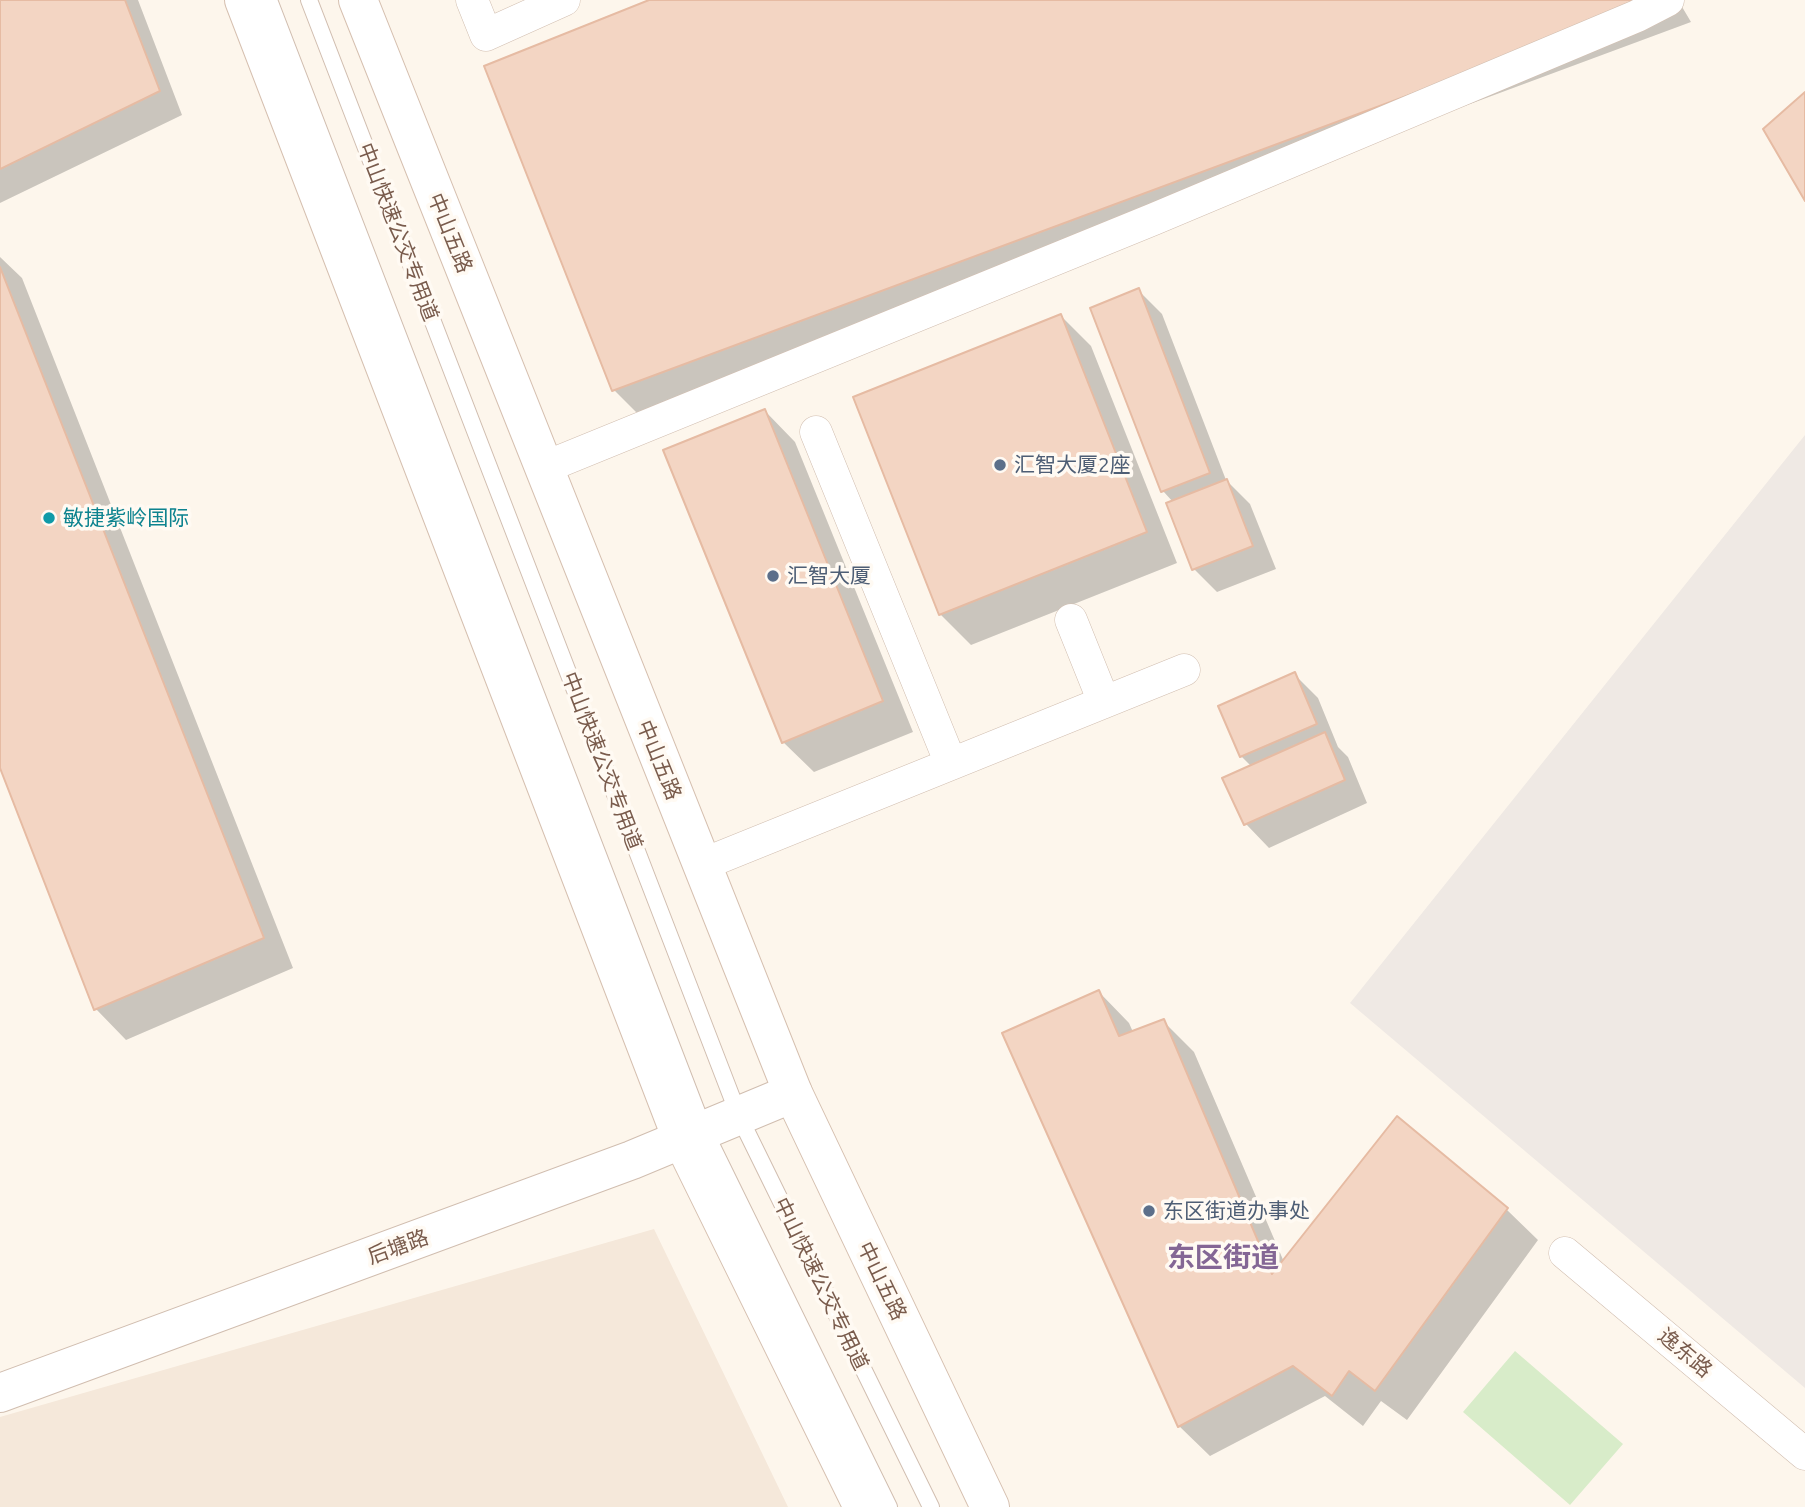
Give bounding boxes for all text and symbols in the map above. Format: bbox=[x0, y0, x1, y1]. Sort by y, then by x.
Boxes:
street label: 中山快速公交专用道 bbox=[352, 139, 444, 325]
street label: 中山五路 bbox=[423, 189, 477, 277]
place label: 汇智大厦2座 bbox=[1014, 452, 1131, 478]
marker: 汇智大厦2座 bbox=[992, 457, 1008, 473]
place label: 敏捷紫岭国际 bbox=[63, 505, 189, 531]
marker: 敏捷紫岭国际 bbox=[41, 510, 57, 526]
place label: 汇智大厦 bbox=[787, 563, 871, 589]
marker: 汇智大厦 bbox=[765, 568, 781, 584]
street label: 中山快速公交专用道 bbox=[556, 668, 648, 854]
street label: 中山五路 bbox=[632, 716, 686, 804]
street label: 中山快速公交专用道 bbox=[768, 1194, 874, 1374]
place label: 东区街道办事处 bbox=[1163, 1198, 1310, 1224]
marker: 东区街道办事处 bbox=[1141, 1203, 1157, 1219]
street label: 后塘路 bbox=[364, 1224, 432, 1270]
street label: 中山五路 bbox=[852, 1238, 912, 1324]
district label: 东区街道 bbox=[1167, 1241, 1279, 1275]
street label: 逸东路 bbox=[1653, 1323, 1717, 1383]

